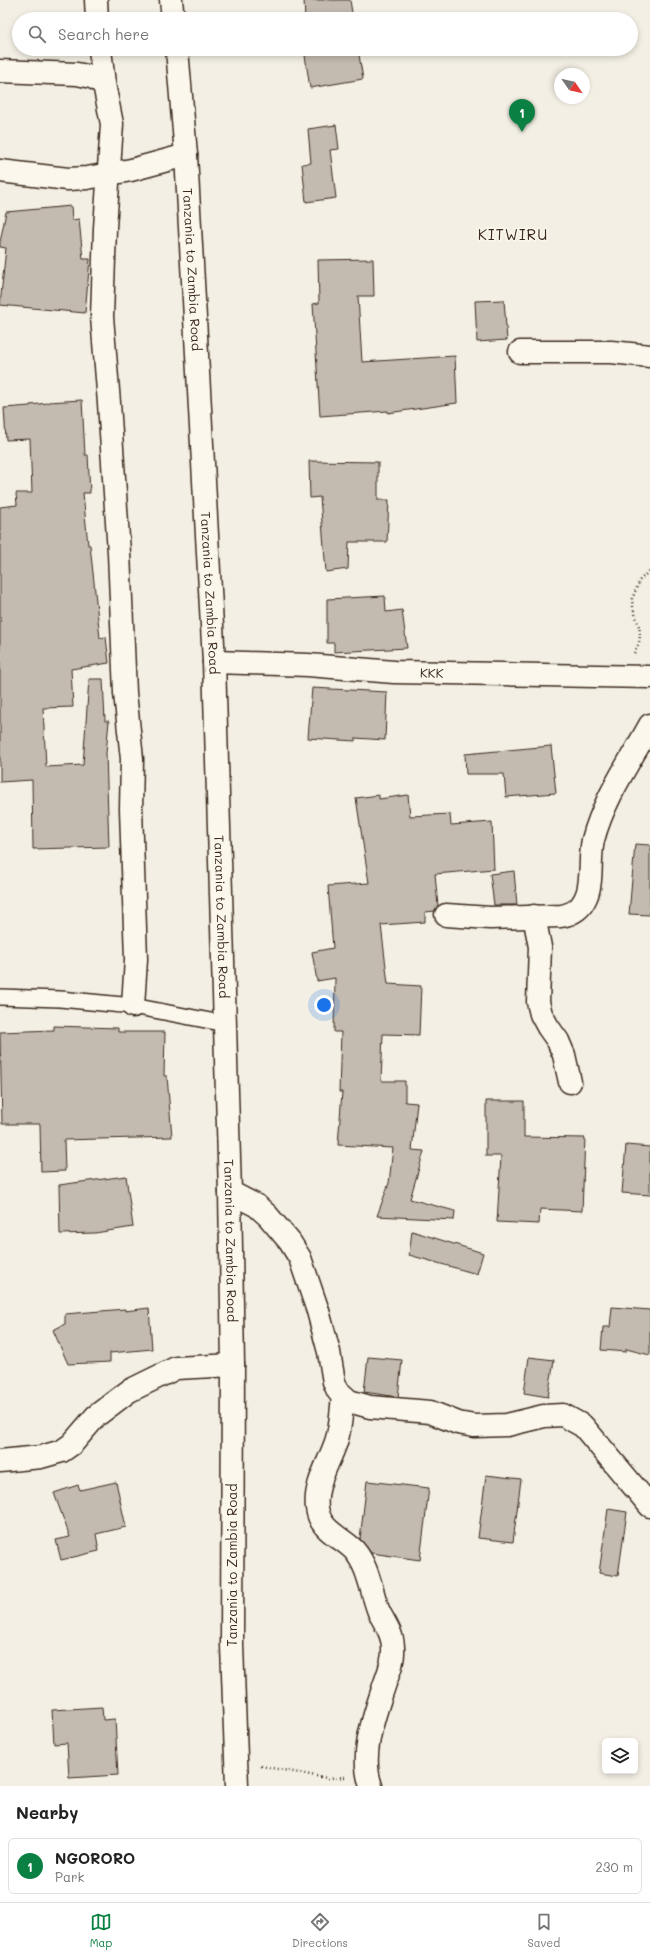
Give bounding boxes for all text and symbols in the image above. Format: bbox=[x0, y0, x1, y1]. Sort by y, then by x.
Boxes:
search box bbox=[12, 12, 638, 56]
icon: search bbox=[26, 23, 48, 45]
text: Search here bbox=[58, 24, 149, 44]
north arrow bbox=[554, 68, 590, 104]
pin: 1 bbox=[509, 99, 535, 132]
street label: Tanzania to Zambia Road bbox=[180, 187, 206, 351]
district label: KITWIRU bbox=[478, 224, 548, 244]
street label: Tanzania to Zambia Road bbox=[198, 511, 223, 675]
street label: KKK bbox=[420, 664, 444, 681]
street label: Tanzania to Zambia Road bbox=[211, 835, 233, 999]
your location bbox=[314, 995, 334, 1015]
street label: Tanzania to Zambia Road bbox=[221, 1159, 241, 1322]
street label: Tanzania to Zambia Road bbox=[223, 1483, 240, 1647]
map controls bbox=[602, 1738, 638, 1774]
button: layers bbox=[602, 1738, 638, 1774]
text: Nearby bbox=[16, 1801, 78, 1823]
text: NGORORO bbox=[55, 1848, 135, 1868]
text: 1 bbox=[27, 1858, 33, 1875]
text: 230 m bbox=[596, 1858, 633, 1875]
text: Park bbox=[55, 1868, 84, 1885]
tab: Map bbox=[90, 1911, 112, 1950]
tab: Directions bbox=[292, 1911, 348, 1950]
tab: Saved bbox=[527, 1911, 560, 1950]

